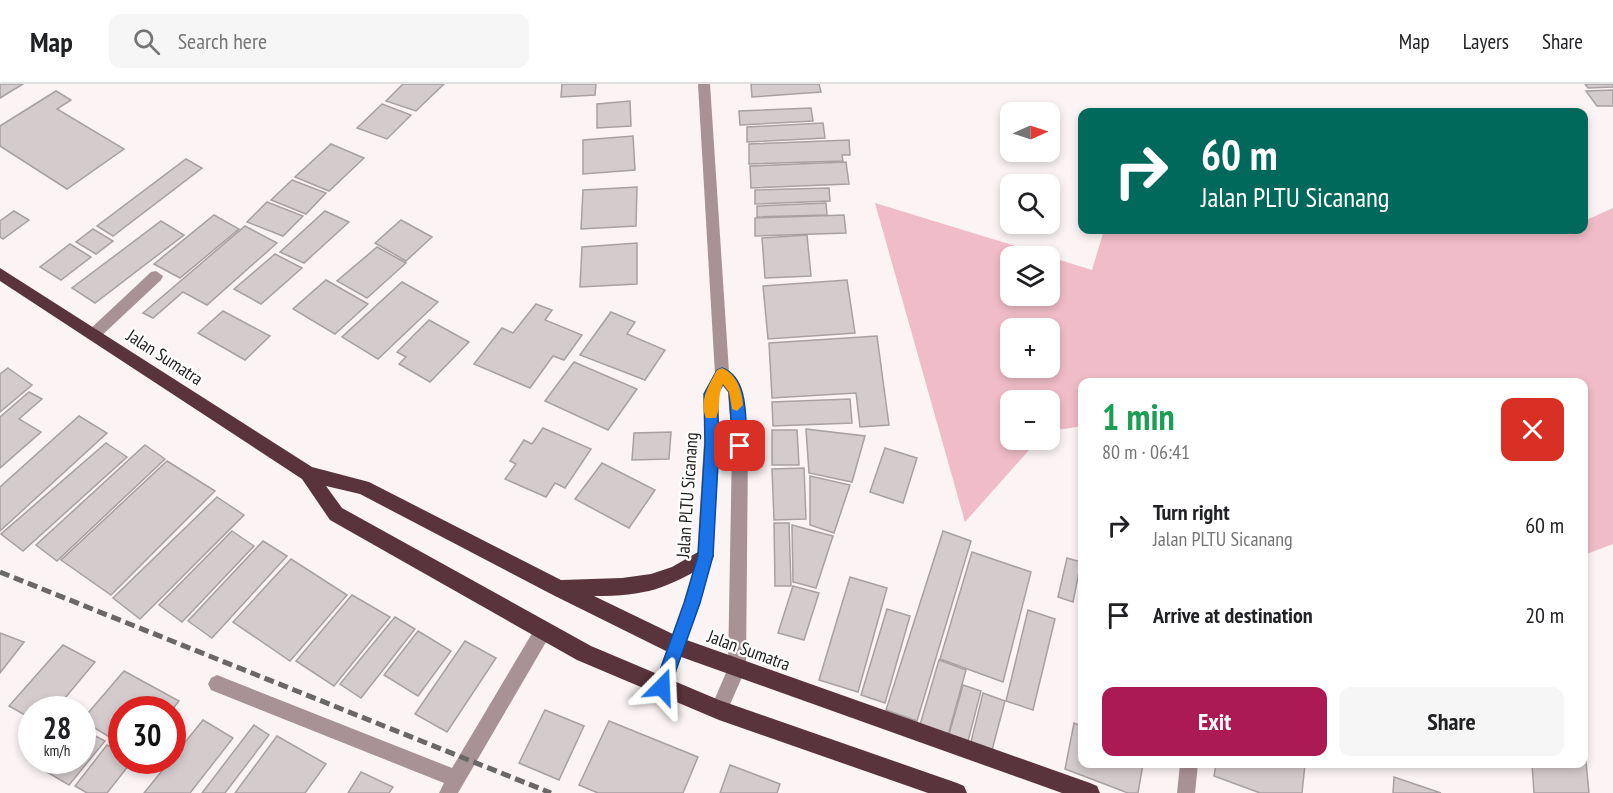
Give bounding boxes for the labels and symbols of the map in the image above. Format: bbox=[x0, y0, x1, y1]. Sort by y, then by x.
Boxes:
north arrow bbox=[1000, 102, 1060, 162]
street label: Jalan Sumatra bbox=[122, 323, 207, 390]
pin bbox=[714, 420, 765, 471]
street label: Jalan PLTU Sicanang bbox=[671, 432, 703, 559]
street label: Jalan Sumatra bbox=[704, 624, 793, 676]
position arrow bbox=[630, 655, 694, 719]
speed limit sign: 30 bbox=[108, 696, 186, 774]

